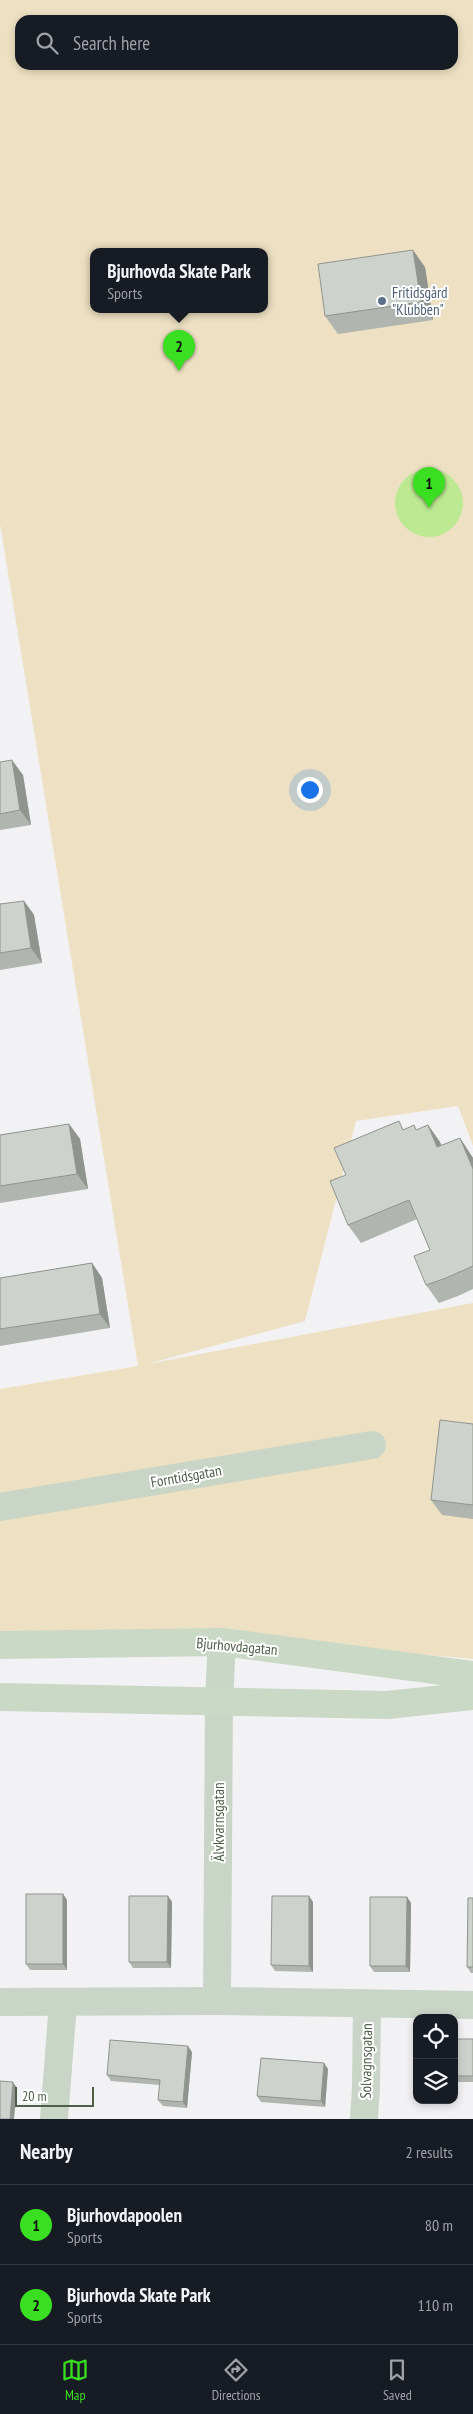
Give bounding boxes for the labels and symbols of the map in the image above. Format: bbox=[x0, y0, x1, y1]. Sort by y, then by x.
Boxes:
place label: Fritidsgård "Klubben" bbox=[392, 283, 448, 319]
marker: Fritidsgård "Klubben" bbox=[376, 295, 388, 307]
pin: 2 bbox=[163, 330, 195, 371]
pin: 1 bbox=[413, 467, 445, 508]
your location bbox=[297, 777, 323, 803]
street label: Forntidsgatan bbox=[149, 1460, 223, 1492]
street label: Bjurhovdagatan bbox=[196, 1633, 278, 1659]
street label: Älvkvarnsgatan bbox=[209, 1782, 228, 1862]
street label: Solvagnsgatan bbox=[356, 2023, 376, 2099]
scale bar bbox=[15, 2084, 94, 2107]

